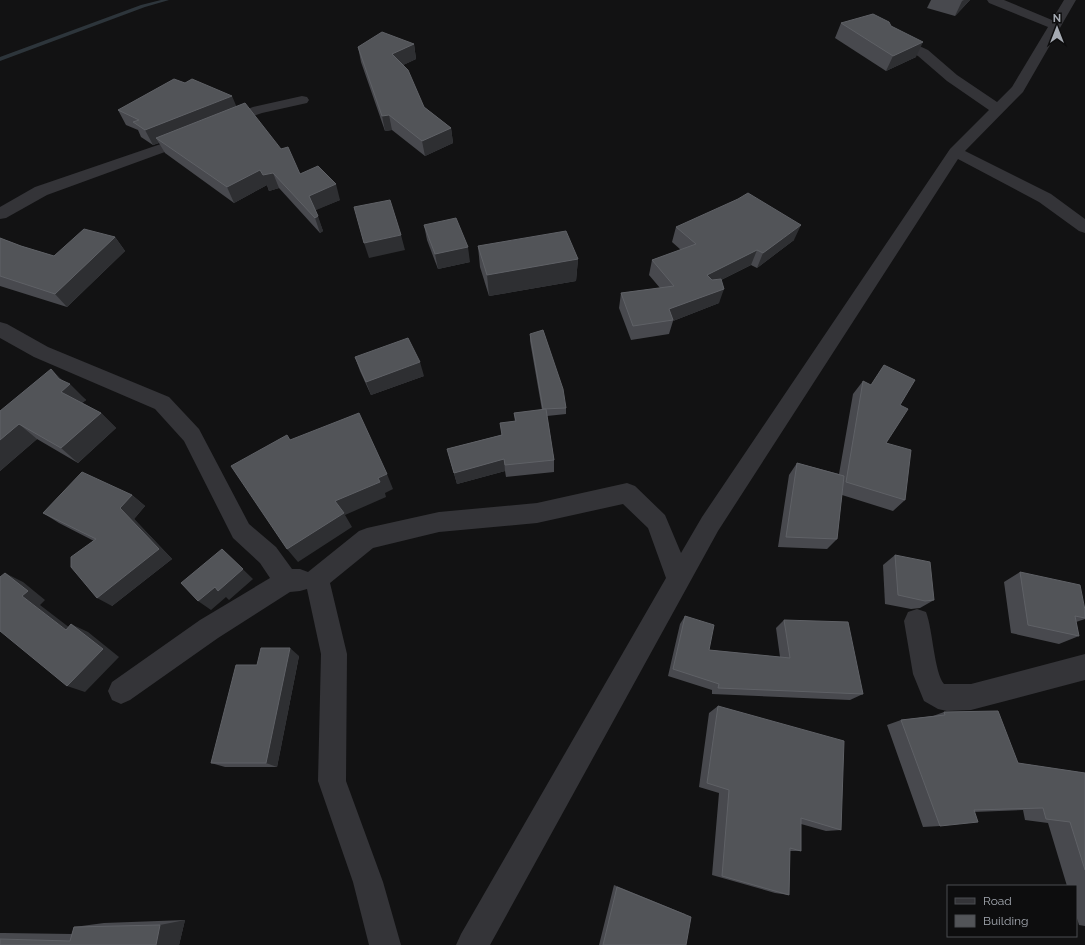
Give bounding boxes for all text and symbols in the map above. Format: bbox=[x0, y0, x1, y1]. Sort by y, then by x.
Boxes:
north arrow bbox=[1037, 8, 1077, 48]
text: N bbox=[1053, 12, 1061, 25]
legend bbox=[947, 885, 1077, 937]
text: Road bbox=[983, 894, 1012, 908]
text: Building bbox=[983, 914, 1029, 928]

